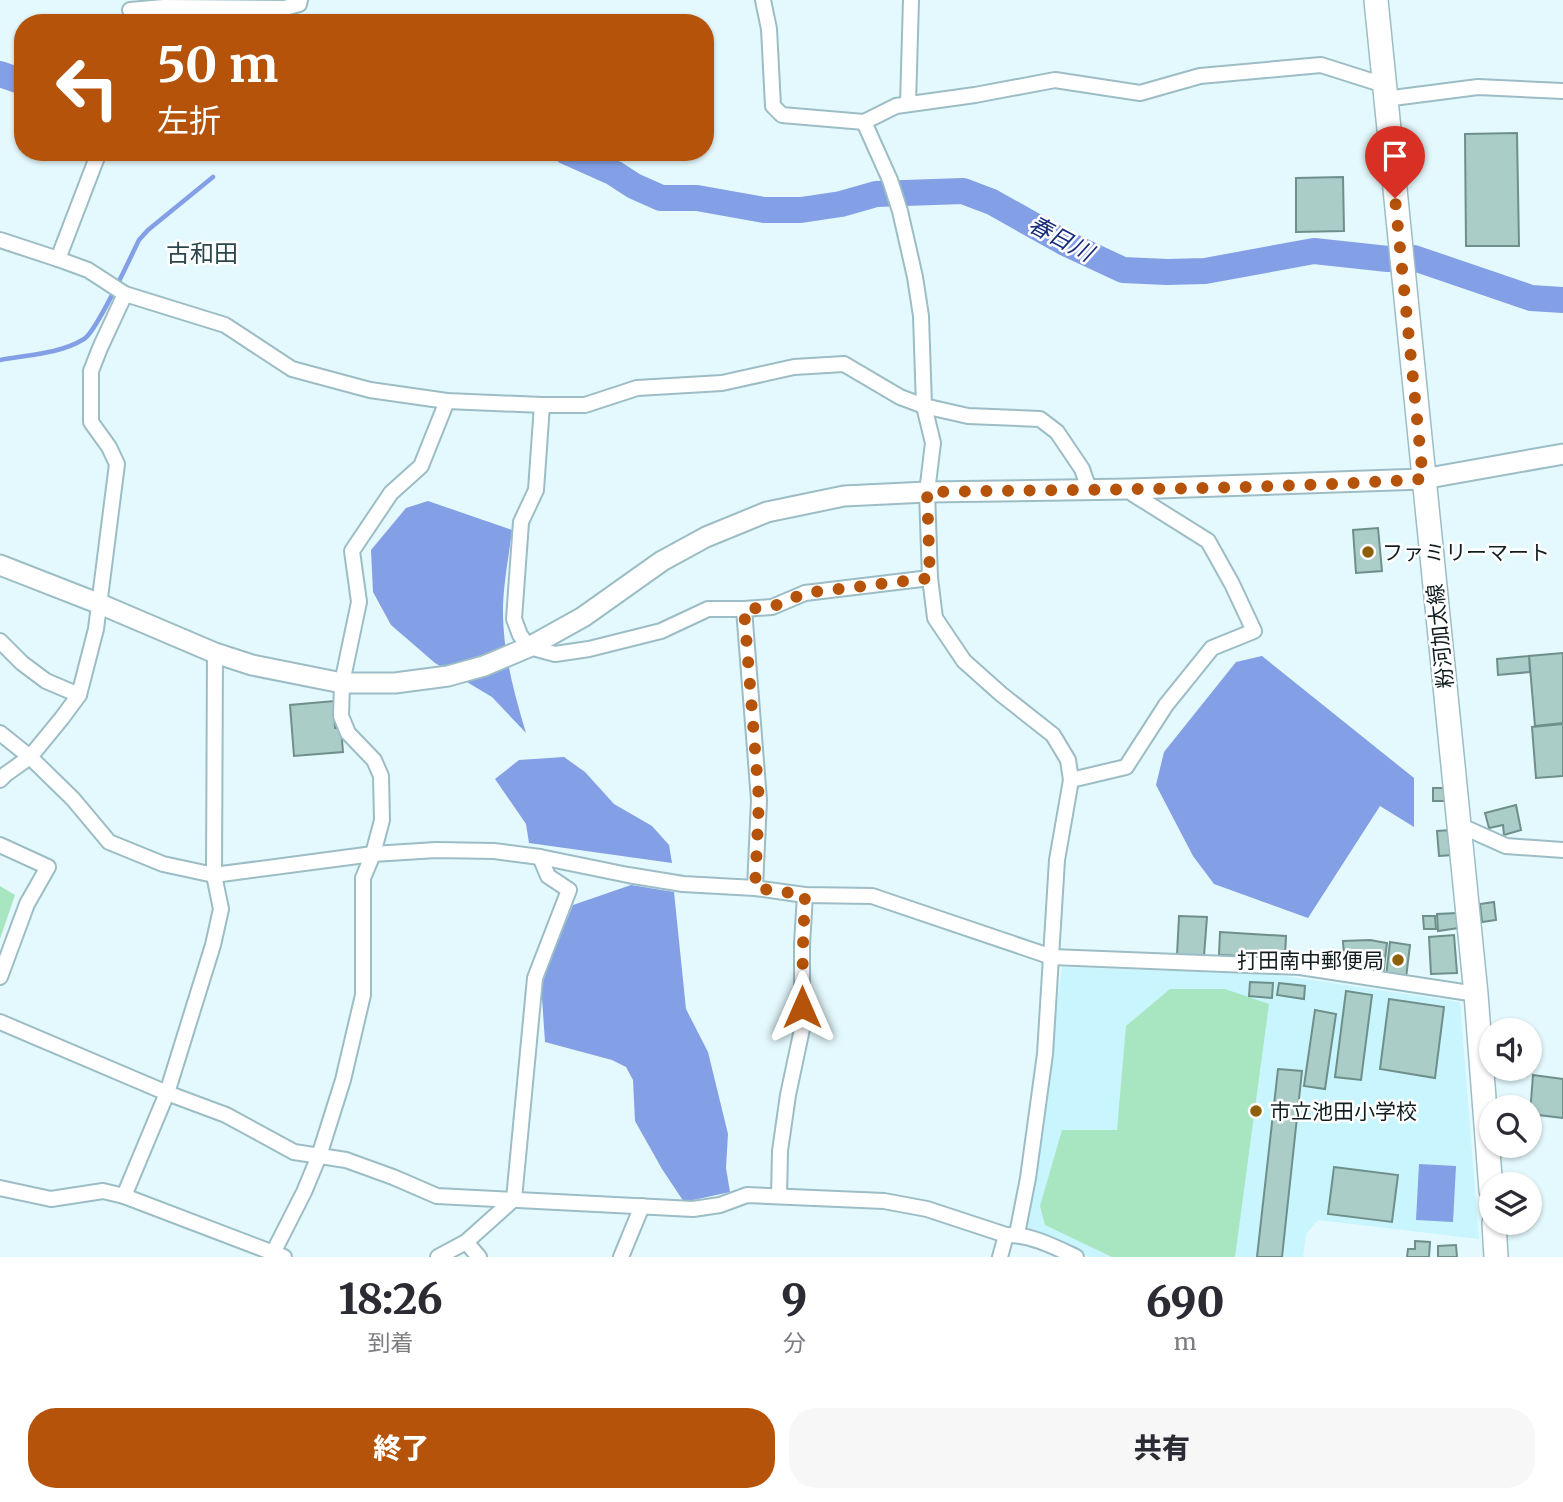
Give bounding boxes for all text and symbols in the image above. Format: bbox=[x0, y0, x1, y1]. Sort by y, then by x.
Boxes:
text: 50 m bbox=[157, 34, 278, 95]
icon: left bbox=[42, 42, 133, 133]
text: 左折 bbox=[157, 101, 221, 141]
pin bbox=[1365, 126, 1425, 198]
icon: arrive bbox=[1376, 137, 1414, 175]
water label: 春日川 bbox=[1024, 209, 1101, 268]
district label: 古和田 bbox=[166, 238, 238, 269]
place label: ファミリーマート bbox=[1382, 539, 1550, 566]
marker: ファミリーマート bbox=[1360, 544, 1376, 560]
street label: 粉河加太線 bbox=[1421, 582, 1459, 690]
place label: 打田南中郵便局 bbox=[1237, 947, 1384, 974]
marker: 打田南中郵便局 bbox=[1390, 952, 1406, 968]
position arrow bbox=[765, 970, 839, 1044]
map controls bbox=[1479, 1018, 1542, 1235]
button: sound bbox=[1479, 1018, 1542, 1081]
button: search bbox=[1479, 1095, 1542, 1158]
place label: 市立池田小学校 bbox=[1270, 1098, 1417, 1125]
marker: 市立池田小学校 bbox=[1248, 1103, 1264, 1119]
button: layers bbox=[1479, 1172, 1542, 1235]
text: 18:26 bbox=[338, 1273, 443, 1325]
text: 9 bbox=[781, 1273, 807, 1325]
text: 690 bbox=[1146, 1276, 1225, 1328]
text: m bbox=[1174, 1327, 1197, 1356]
text: 到着 bbox=[368, 1328, 414, 1357]
text: 分 bbox=[783, 1328, 806, 1357]
button: 終了 bbox=[28, 1408, 775, 1488]
button: 共有 bbox=[789, 1408, 1535, 1488]

